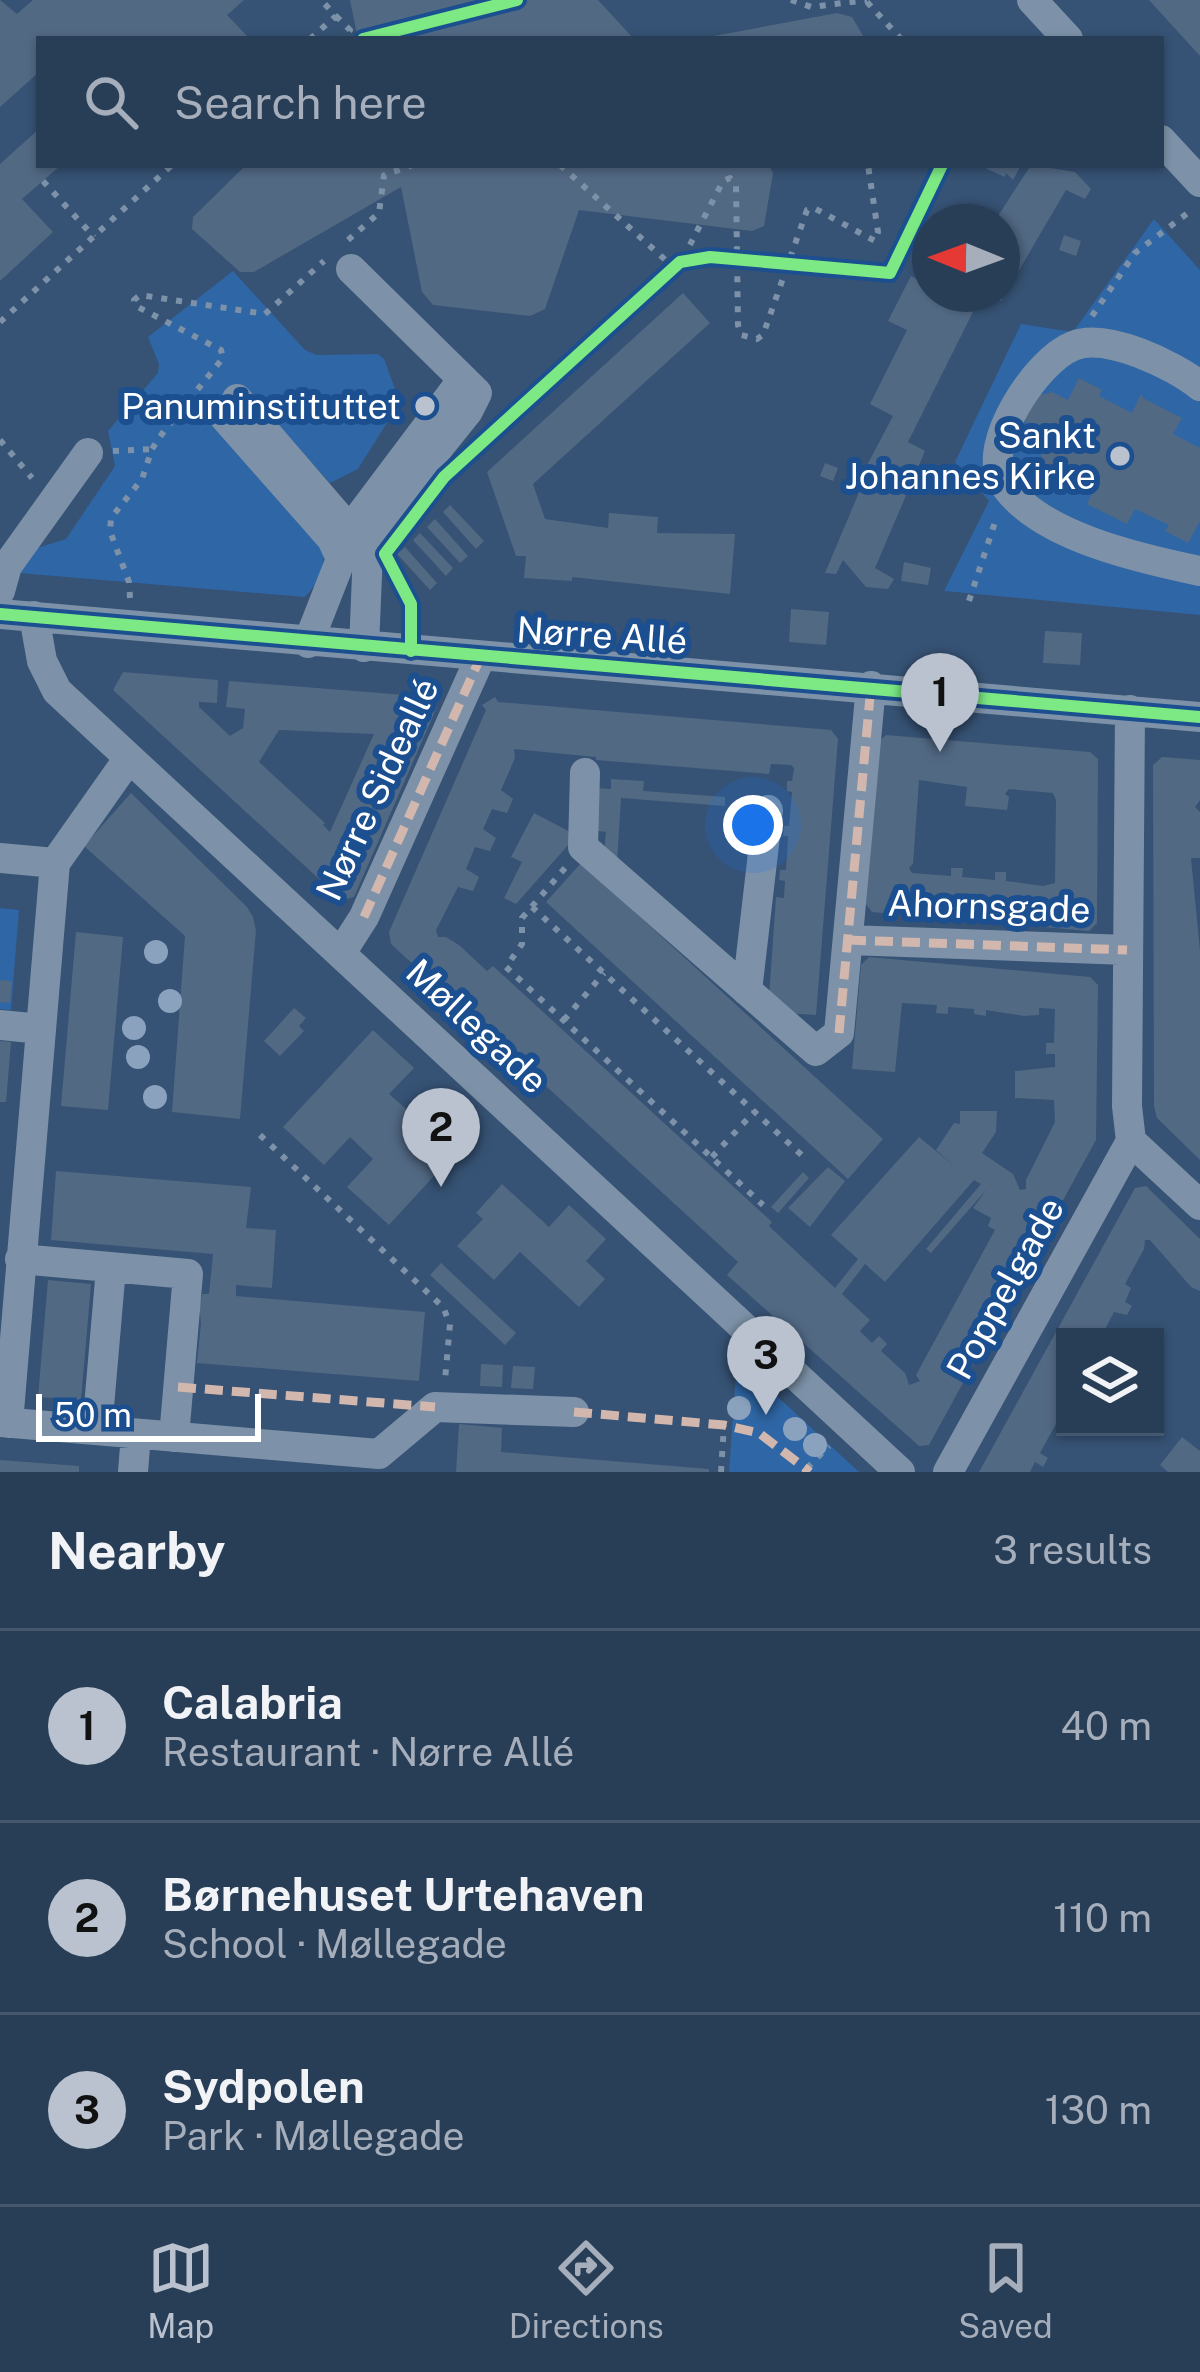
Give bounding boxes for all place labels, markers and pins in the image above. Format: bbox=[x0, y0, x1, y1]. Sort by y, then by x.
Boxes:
place label: Panuminstituttet bbox=[121, 385, 401, 427]
marker: Panuminstituttet bbox=[412, 393, 438, 419]
place label: Sankt Johannes Kirke bbox=[845, 414, 1096, 497]
marker: Sankt Johannes Kirke bbox=[1107, 443, 1133, 469]
pin: 1 bbox=[901, 653, 979, 752]
pin: 2 bbox=[402, 1088, 480, 1187]
pin: 3 bbox=[727, 1316, 805, 1415]

